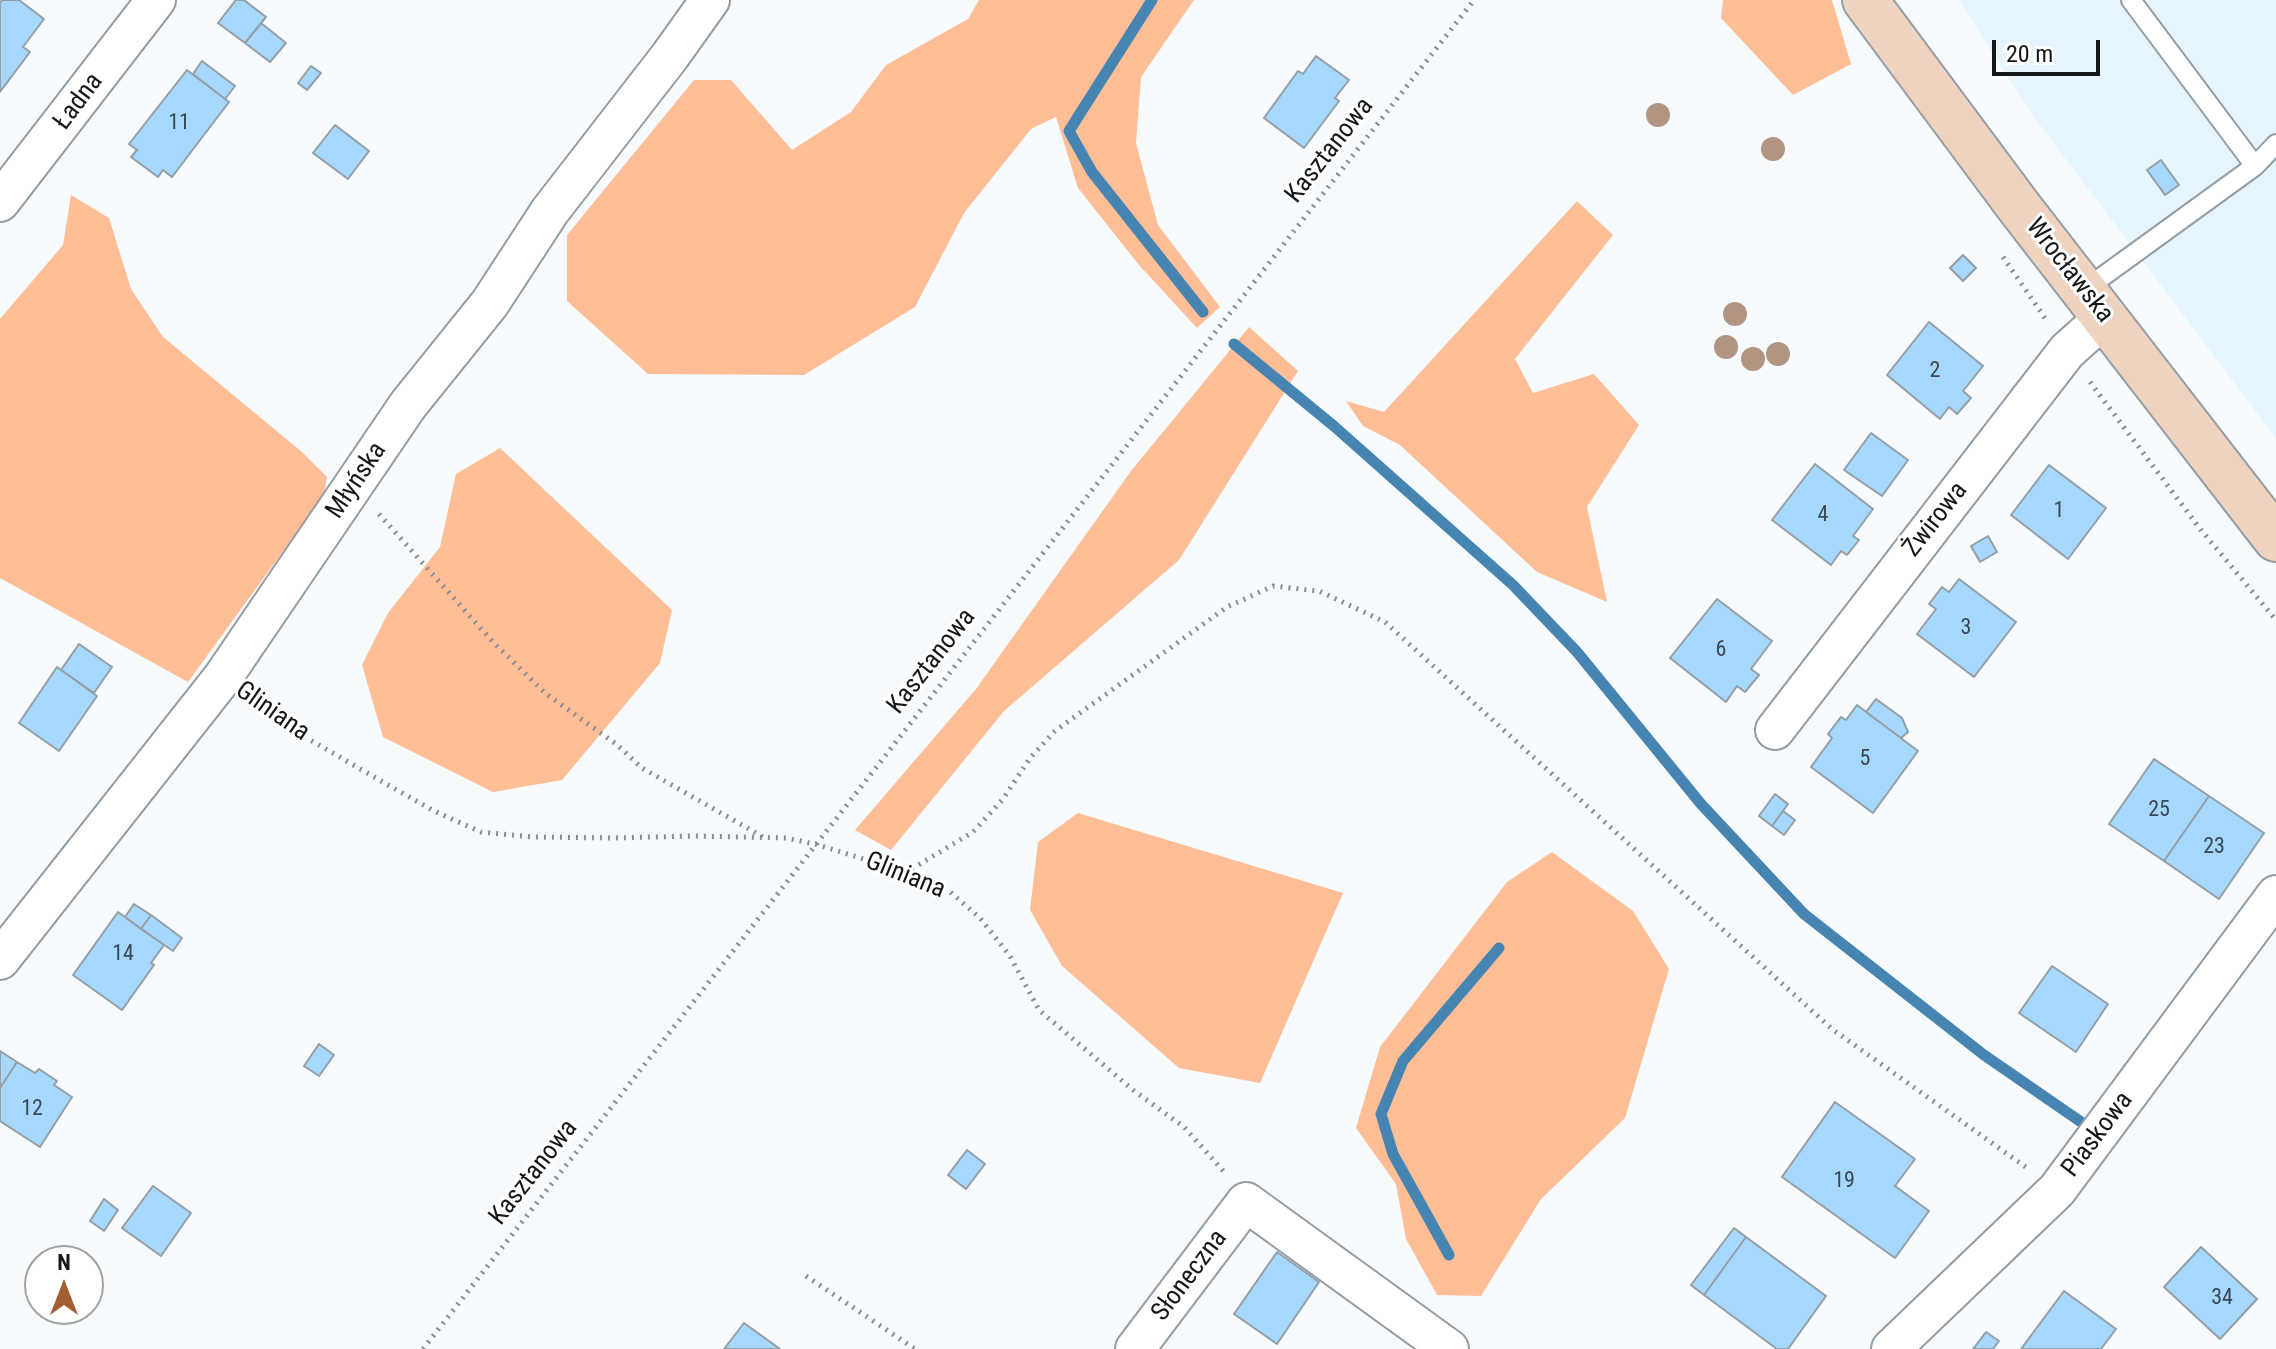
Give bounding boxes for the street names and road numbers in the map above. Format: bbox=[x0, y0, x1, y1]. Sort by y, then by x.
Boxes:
street label: Ładna bbox=[48, 68, 110, 136]
street label: Kasztanowa bbox=[1279, 92, 1381, 210]
street label: Wrocławska bbox=[2018, 212, 2120, 330]
street label: Młyńska bbox=[320, 437, 394, 525]
street label: Żwirowa bbox=[1897, 476, 1975, 564]
street label: Kasztanowa bbox=[881, 603, 983, 721]
street label: Gliniana bbox=[229, 675, 315, 749]
street label: Gliniana bbox=[861, 846, 949, 906]
street label: Piaskowa bbox=[2056, 1086, 2140, 1184]
street label: Kasztanowa bbox=[483, 1114, 585, 1232]
street label: Słoneczna bbox=[1146, 1224, 1234, 1328]

